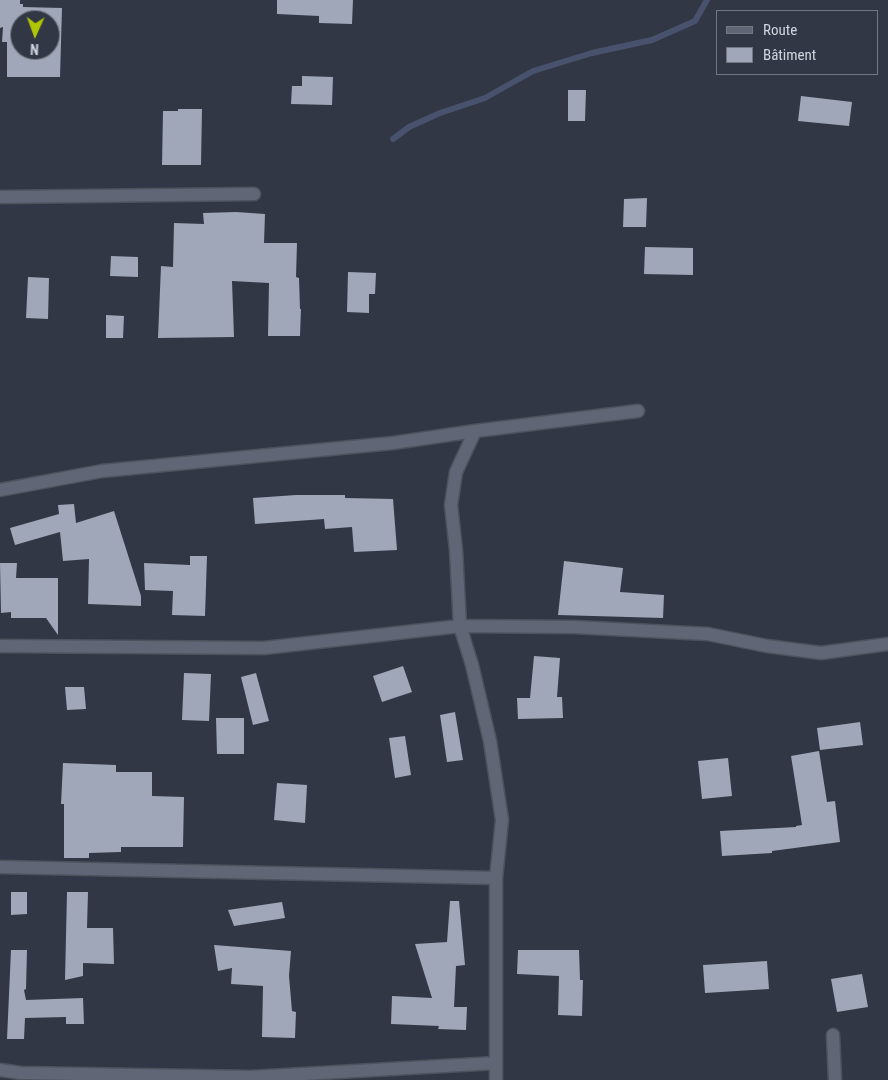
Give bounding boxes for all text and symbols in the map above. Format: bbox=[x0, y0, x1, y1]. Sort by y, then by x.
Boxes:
north arrow bbox=[10, 10, 60, 60]
legend bbox=[716, 10, 878, 75]
text: Route bbox=[763, 21, 797, 39]
text: N bbox=[30, 41, 39, 57]
text: Bâtiment bbox=[763, 46, 816, 64]

